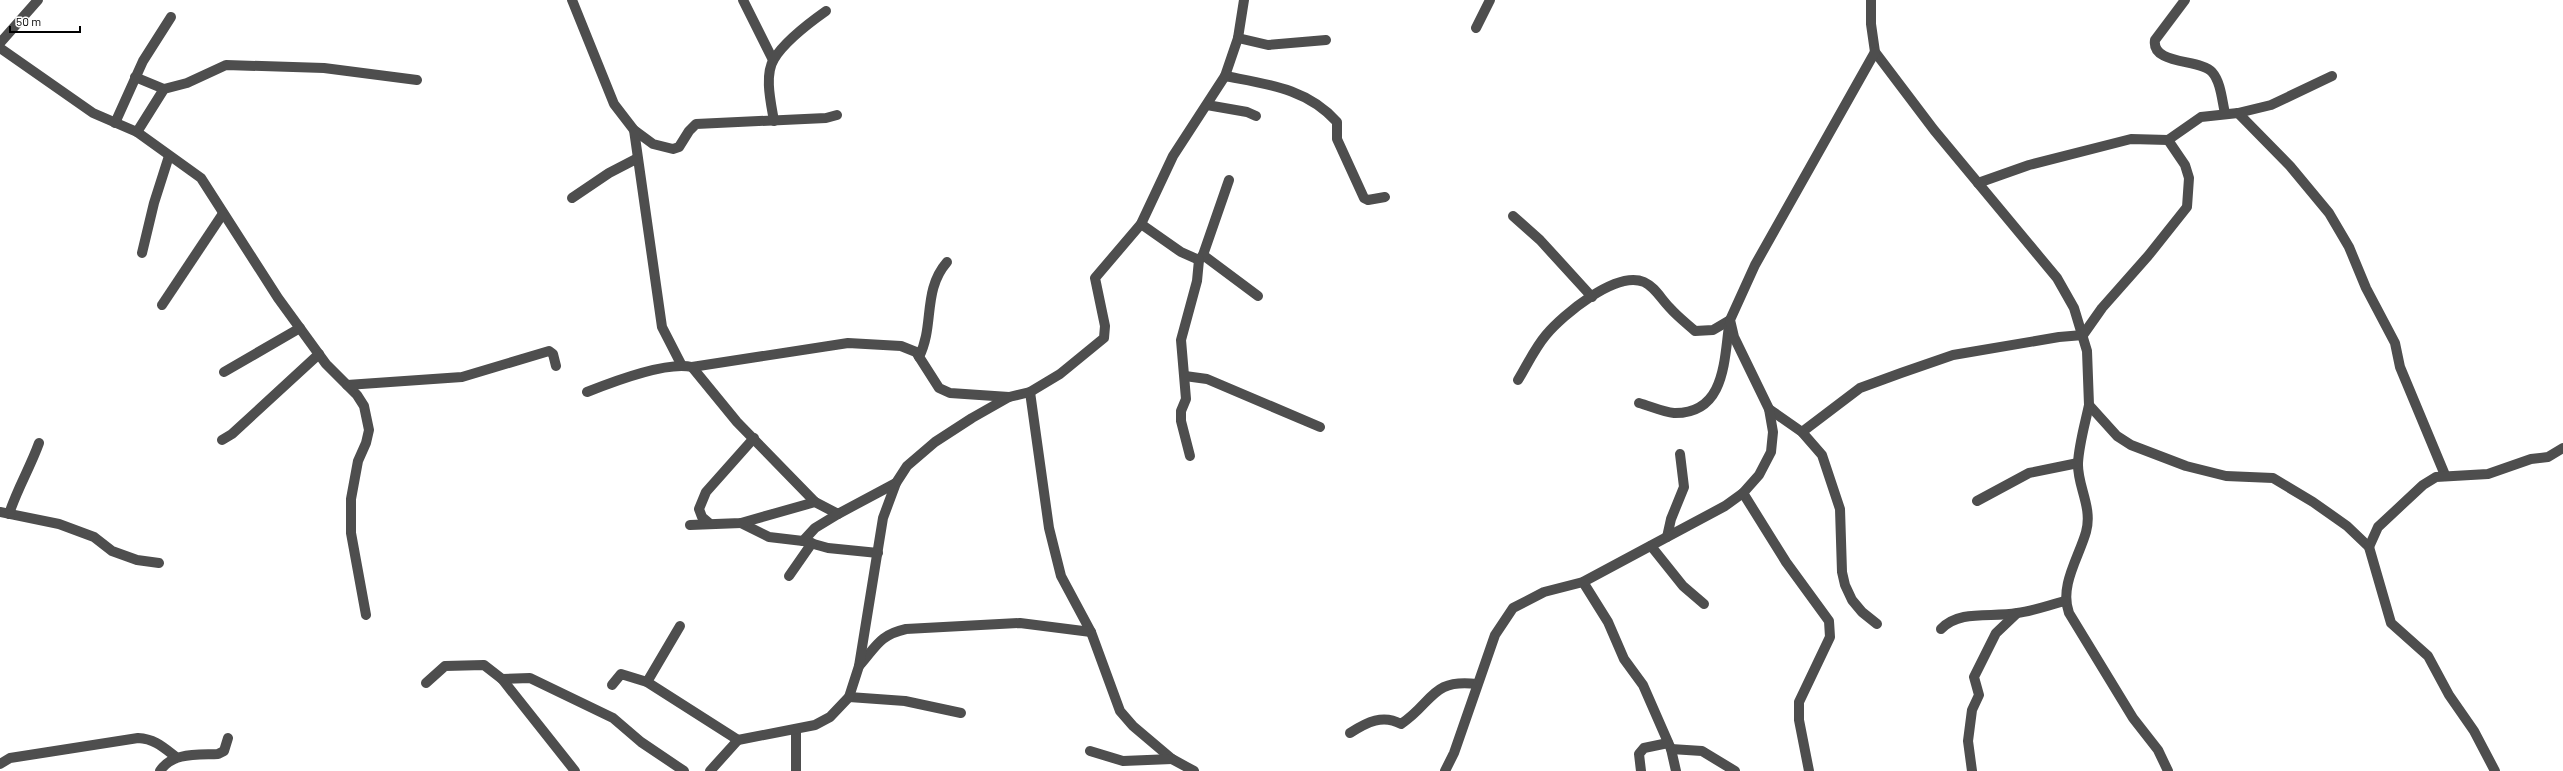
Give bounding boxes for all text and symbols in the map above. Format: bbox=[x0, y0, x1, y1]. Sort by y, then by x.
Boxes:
scale bar bbox=[10, 8, 80, 34]
text: 50 m bbox=[16, 14, 41, 28]

